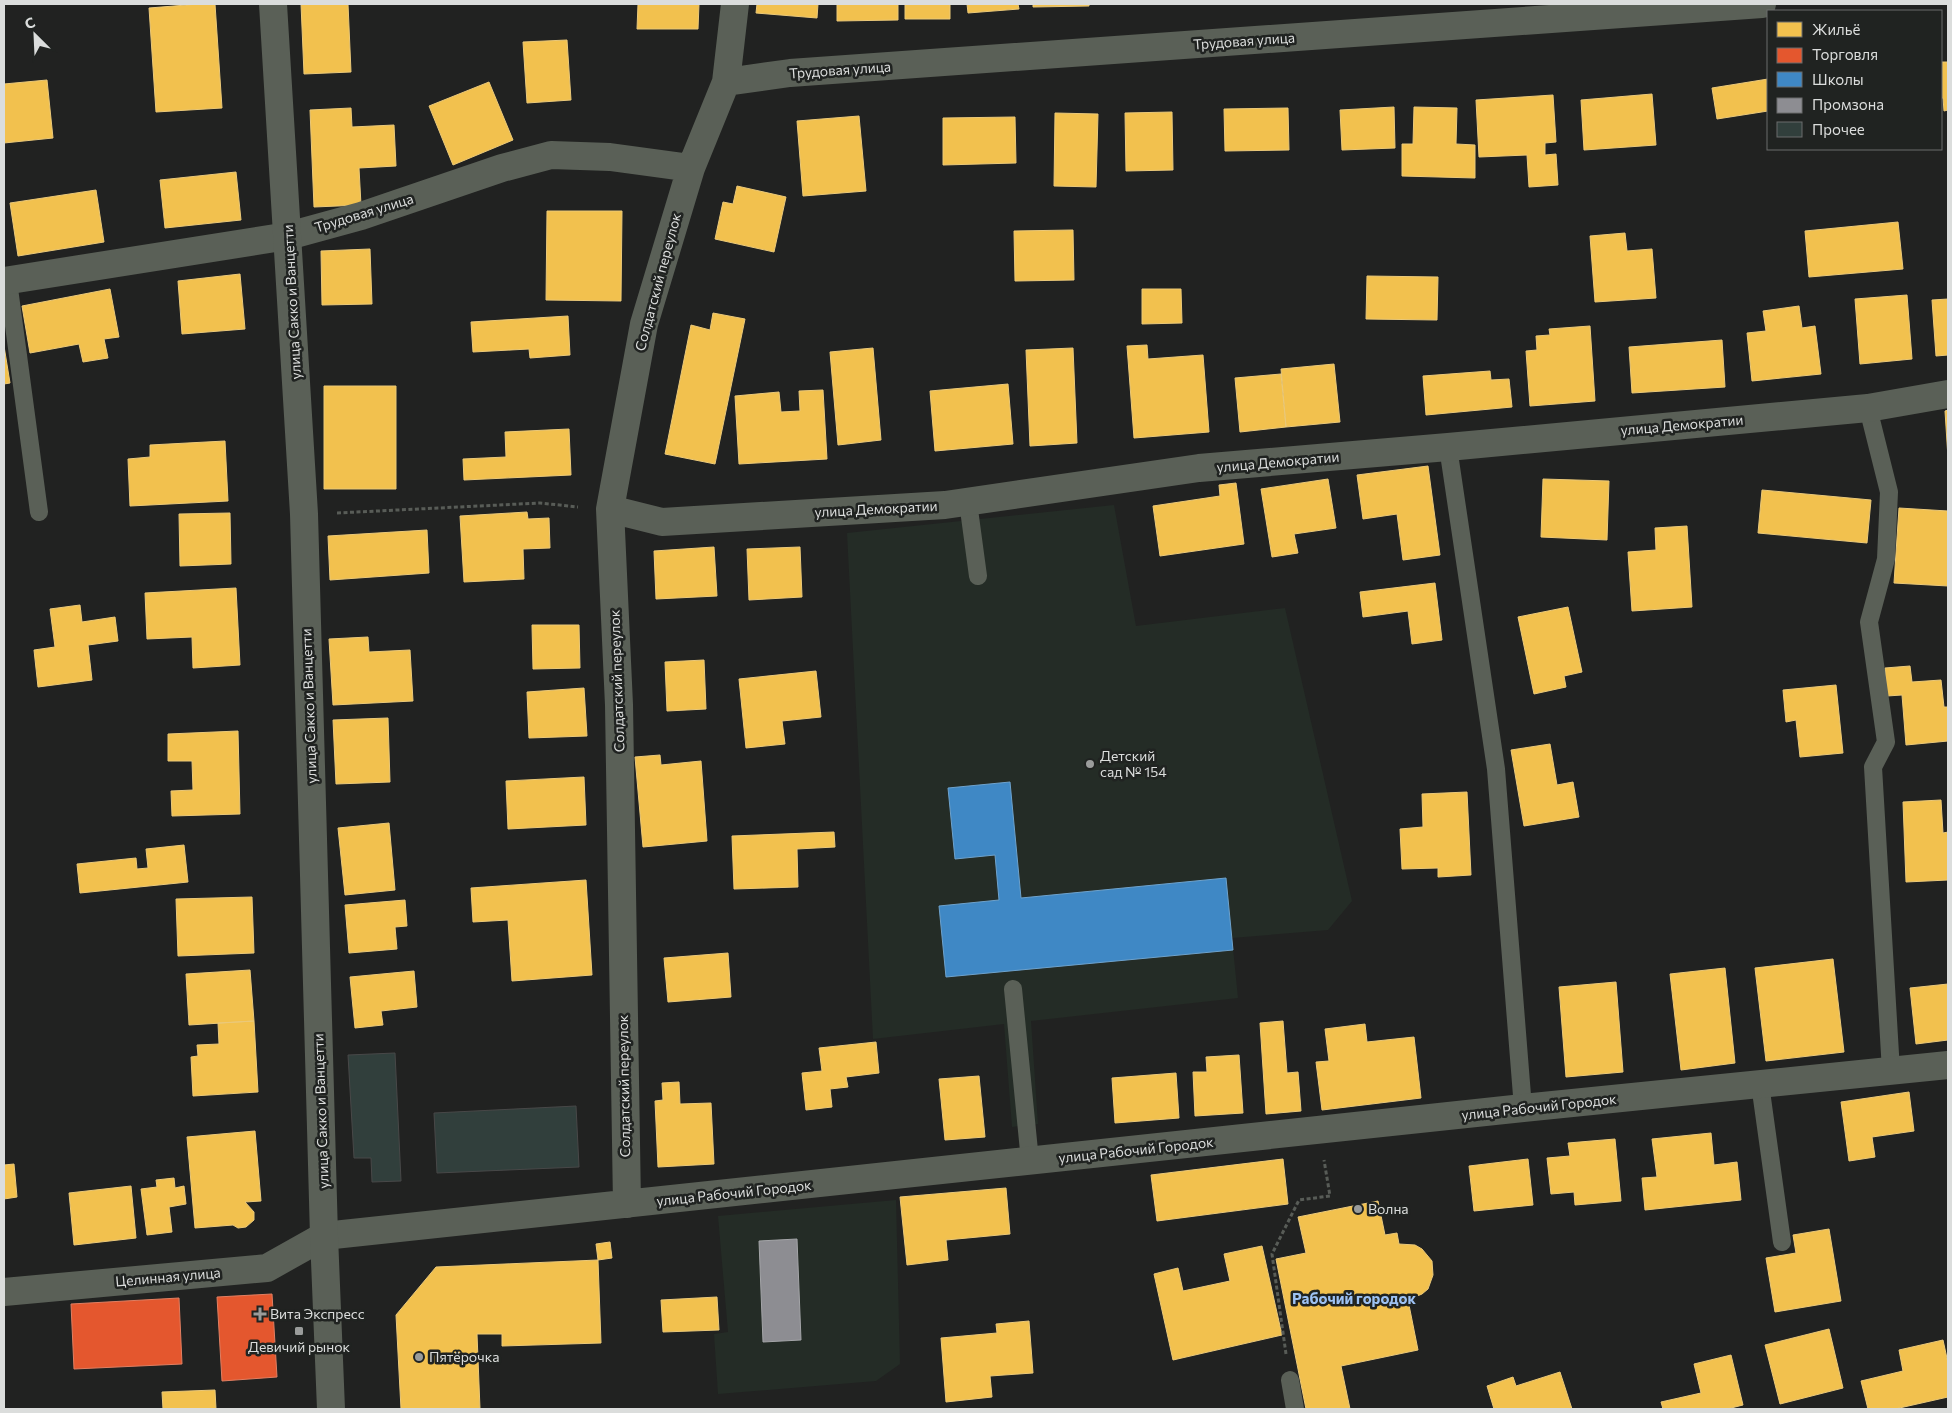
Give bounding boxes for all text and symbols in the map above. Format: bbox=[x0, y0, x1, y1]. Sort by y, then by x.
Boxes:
north arrow bbox=[10, 10, 60, 60]
legend bbox=[1767, 10, 1942, 150]
text: С bbox=[22, 13, 37, 32]
text: Жильё bbox=[1812, 20, 1860, 38]
street label: Трудовая улица bbox=[1192, 28, 1296, 53]
text: Торговля bbox=[1812, 45, 1878, 63]
street label: Трудовая улица bbox=[788, 57, 892, 82]
text: Школы bbox=[1812, 70, 1864, 88]
text: Промзона bbox=[1812, 95, 1884, 113]
text: Прочее bbox=[1812, 120, 1865, 138]
street label: Трудовая улица bbox=[313, 189, 415, 236]
street label: Солдатский переулок bbox=[631, 210, 684, 353]
street label: улица Сакко и Ванцетти bbox=[279, 224, 304, 380]
street label: улица Демократии bbox=[1620, 411, 1744, 438]
street label: улица Демократии bbox=[1216, 448, 1340, 475]
street label: улица Демократии bbox=[814, 497, 938, 520]
street label: Солдатский переулок bbox=[606, 609, 627, 753]
street label: улица Сакко и Ванцетти bbox=[297, 628, 320, 784]
place label: Детский сад № 154 bbox=[1100, 747, 1167, 780]
marker: Детский сад № 154 bbox=[1084, 758, 1096, 770]
street label: Солдатский переулок bbox=[614, 1014, 633, 1157]
street label: улица Сакко и Ванцетти bbox=[309, 1033, 332, 1189]
street label: улица Рабочий Городок bbox=[1461, 1090, 1618, 1123]
street label: улица Рабочий Городок bbox=[1058, 1133, 1215, 1166]
street label: улица Рабочий Городок bbox=[656, 1176, 813, 1209]
place label: Волна bbox=[1368, 1200, 1409, 1217]
marker: Волна bbox=[1352, 1203, 1364, 1215]
street label: Целинная улица bbox=[115, 1263, 221, 1290]
district label: Рабочий городок bbox=[1292, 1289, 1417, 1307]
place label: Вита Экспресс bbox=[270, 1305, 365, 1322]
marker: Вита Экспресс bbox=[254, 1308, 266, 1320]
marker: Девичий рынок bbox=[293, 1325, 305, 1337]
place label: Девичий рынок bbox=[248, 1338, 351, 1355]
place label: Пятёрочка bbox=[429, 1348, 499, 1365]
marker: Пятёрочка bbox=[413, 1351, 425, 1363]

